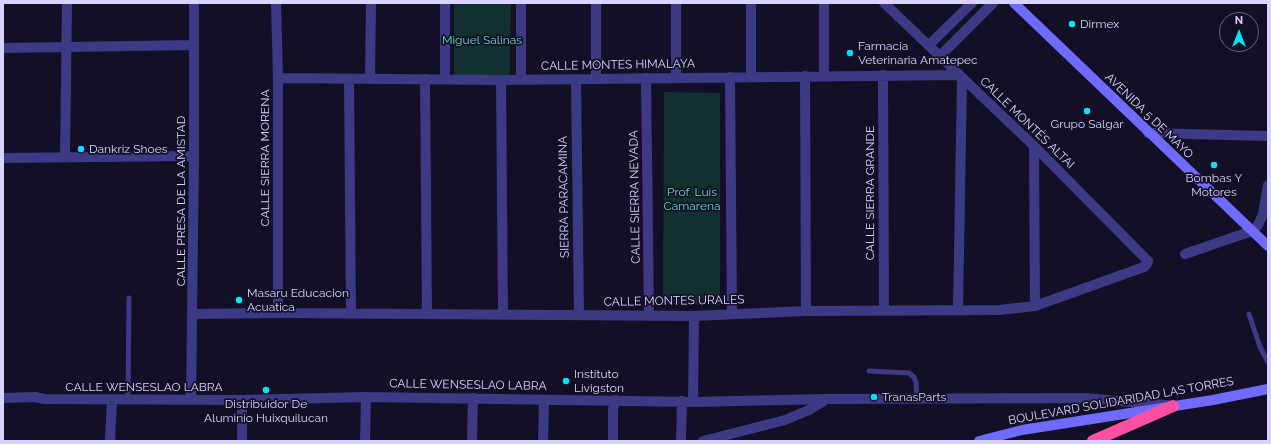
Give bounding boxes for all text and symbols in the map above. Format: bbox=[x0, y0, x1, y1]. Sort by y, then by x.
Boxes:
north arrow bbox=[1219, 12, 1259, 52]
text: N bbox=[1235, 14, 1243, 27]
place label: Dirmex bbox=[1080, 17, 1119, 31]
marker: Dirmex bbox=[1067, 19, 1077, 29]
park label: Miguel Salinas bbox=[442, 33, 522, 47]
place label: Farmacia Veterinaria Amatepec bbox=[858, 39, 978, 67]
marker: Farmacia Veterinaria Amatepec bbox=[845, 48, 855, 58]
street label: CALLE MONTES HIMALAYA bbox=[541, 56, 695, 74]
street label: AVENIDA 5 DE MAYO bbox=[1102, 70, 1196, 162]
street label: CALLE MONTÉS ALTAI bbox=[977, 74, 1077, 172]
street label: CALLE SIERRA MORENA bbox=[258, 89, 272, 227]
marker: Grupo Salgar bbox=[1082, 106, 1092, 116]
street label: CALLE PRESA DE LA AMISTAD bbox=[174, 116, 188, 286]
place label: Grupo Salgar bbox=[1051, 117, 1123, 131]
street label: CALLE SIERRA GRANDE bbox=[863, 126, 877, 260]
street label: CALLE SIERRA NEVADA bbox=[627, 130, 643, 264]
street label: SIERRA PARACAMINA bbox=[556, 136, 572, 258]
place label: Dankriz Shoes bbox=[89, 142, 167, 156]
marker: Dankriz Shoes bbox=[76, 144, 86, 154]
marker: Bombas Y Motores bbox=[1209, 160, 1219, 170]
place label: Bombas Y Motores bbox=[1186, 171, 1242, 199]
park label: Prof. Luis Camarena bbox=[664, 185, 720, 213]
place label: Masaru Educacion Acuatica bbox=[247, 286, 349, 314]
street label: CALLE MONTES URALES bbox=[603, 293, 745, 309]
marker: Masaru Educacion Acuatica bbox=[234, 295, 244, 305]
place label: Instituto Livigston bbox=[574, 367, 624, 395]
street label: BOULEVARD SOLIDARIDAD LAS TORRES bbox=[1007, 374, 1235, 428]
street label: CALLE WENSESLAO LABRA bbox=[389, 376, 547, 394]
marker: Instituto Livigston bbox=[561, 376, 571, 386]
street label: CALLE WENSESLAO LABRA bbox=[65, 380, 223, 394]
marker: Distribuidor De Aluminio Huixquilucan bbox=[261, 385, 271, 395]
place label: TranasParts bbox=[882, 390, 946, 404]
marker: TranasParts bbox=[869, 392, 879, 402]
place label: Distribuidor De Aluminio Huixquilucan bbox=[204, 397, 328, 425]

